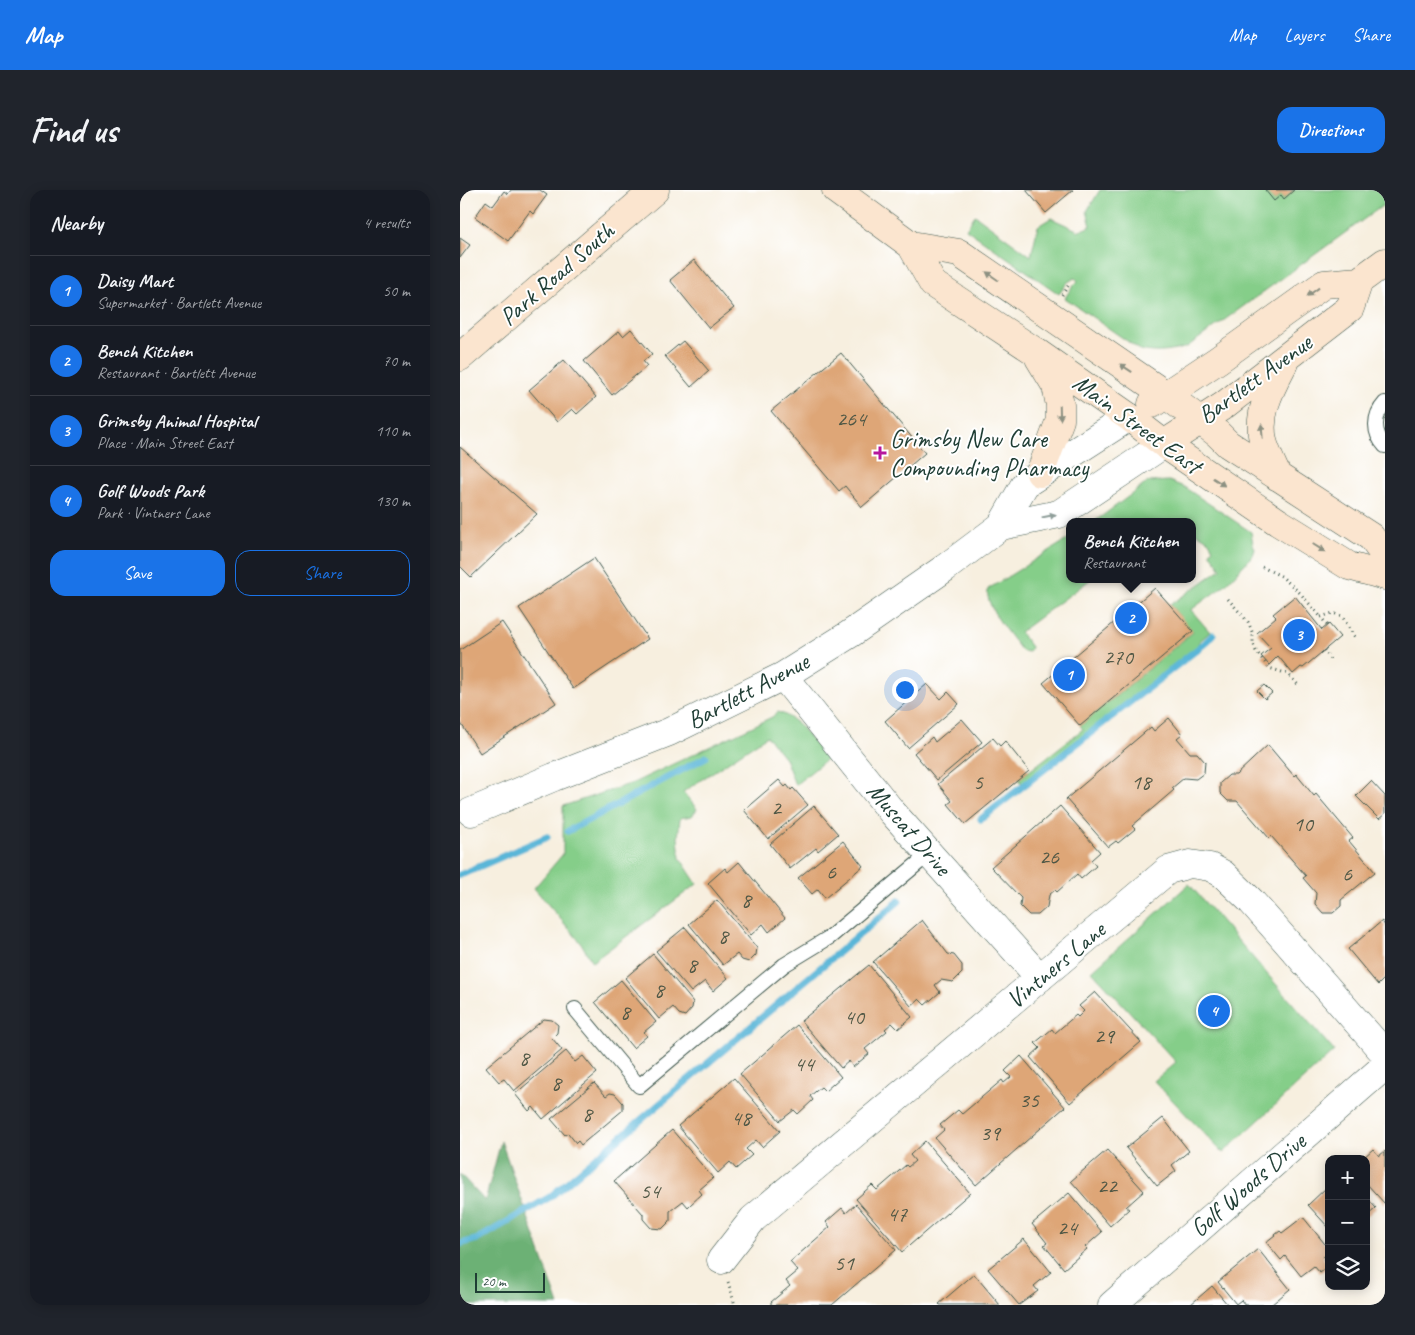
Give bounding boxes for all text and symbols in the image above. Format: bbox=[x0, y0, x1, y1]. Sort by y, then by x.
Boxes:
text: Map bbox=[25, 20, 62, 50]
text: Map bbox=[1229, 24, 1257, 46]
text: Layers bbox=[1285, 24, 1324, 46]
text: Share bbox=[1352, 24, 1390, 46]
button: Directions bbox=[1277, 107, 1385, 153]
text: Find us bbox=[30, 108, 117, 153]
text: Nearby bbox=[50, 210, 103, 236]
text: 4 results bbox=[363, 213, 410, 233]
street label: Park Road South bbox=[493, 214, 622, 333]
text: Daisy Mart bbox=[97, 269, 173, 293]
one-way arrow bbox=[985, 271, 999, 281]
text: 1 bbox=[62, 281, 70, 301]
text: 50 m bbox=[383, 281, 410, 301]
one-way arrow bbox=[1307, 286, 1320, 297]
text: Supermarket · Bartlett Avenue bbox=[97, 293, 261, 313]
street label: Bartlett Avenue bbox=[1192, 326, 1320, 431]
text: Bench Kitchen bbox=[97, 339, 193, 363]
text: 2 bbox=[62, 351, 70, 371]
text: 70 m bbox=[383, 351, 410, 371]
text: Restaurant · Bartlett Avenue bbox=[97, 363, 255, 383]
one-way arrow bbox=[1119, 363, 1133, 373]
street label: Main Street East bbox=[1067, 367, 1210, 483]
house number: 264 bbox=[836, 405, 868, 433]
one-way arrow bbox=[1056, 405, 1064, 421]
text: Grimsby Animal Hospital bbox=[97, 409, 256, 433]
text: 3 bbox=[62, 421, 70, 441]
text: 110 m bbox=[376, 421, 410, 441]
place label: Grimsby New Care Compounding Pharmacy bbox=[890, 423, 1090, 484]
one-way arrow bbox=[1258, 423, 1266, 439]
text: Place · Main Street East bbox=[97, 433, 232, 453]
marker: Grimsby New Care Compounding Pharmacy bbox=[874, 447, 886, 459]
one-way arrow bbox=[1212, 477, 1226, 487]
text: Golf Woods Park bbox=[97, 479, 204, 503]
text: 4 bbox=[62, 491, 70, 511]
text: 130 m bbox=[376, 491, 410, 511]
text: Park · Vintners Lane bbox=[97, 503, 210, 523]
one-way arrow bbox=[1042, 512, 1057, 520]
popup bbox=[1066, 518, 1196, 583]
text: Bench Kitchen bbox=[1083, 529, 1179, 553]
one-way arrow bbox=[1313, 543, 1326, 552]
button: Save bbox=[50, 550, 225, 596]
button: Share bbox=[235, 550, 410, 596]
text: Restaurant bbox=[1083, 553, 1145, 573]
pin: 2 bbox=[1115, 599, 1147, 637]
pin: 3 bbox=[1283, 616, 1315, 654]
house number: 270 bbox=[1103, 643, 1135, 671]
street label: Bartlett Avenue bbox=[682, 645, 816, 736]
pin: 1 bbox=[1053, 656, 1085, 694]
your location bbox=[892, 677, 918, 703]
house number: 5 bbox=[973, 768, 984, 796]
house number: 18 bbox=[1131, 768, 1153, 796]
street label: Muscat Drive bbox=[860, 776, 960, 884]
house number: 2 bbox=[771, 794, 783, 822]
house number: 10 bbox=[1293, 810, 1315, 838]
house number: 26 bbox=[1039, 843, 1060, 871]
house number: 6 bbox=[826, 858, 837, 886]
house number: 6 bbox=[1342, 860, 1353, 888]
house number: 8 bbox=[741, 886, 753, 914]
street label: Vintners Lane bbox=[1000, 913, 1114, 1016]
house number: 8 bbox=[718, 922, 730, 950]
house number: 8 bbox=[687, 951, 699, 979]
house number: 8 bbox=[654, 976, 666, 1004]
pin: 4 bbox=[1198, 992, 1230, 1030]
house number: 8 bbox=[620, 998, 632, 1026]
house number: 40 bbox=[844, 1003, 866, 1031]
house number: 29 bbox=[1094, 1022, 1116, 1050]
house number: 8 bbox=[519, 1044, 531, 1072]
house number: 44 bbox=[794, 1050, 816, 1078]
house number: 8 bbox=[551, 1069, 563, 1097]
house number: 35 bbox=[1019, 1086, 1040, 1114]
house number: 8 bbox=[582, 1100, 594, 1128]
house number: 48 bbox=[731, 1104, 753, 1132]
house number: 39 bbox=[980, 1119, 1002, 1147]
street label: Golf Woods Drive bbox=[1183, 1125, 1314, 1244]
map controls bbox=[1325, 1155, 1370, 1290]
button: + bbox=[1325, 1155, 1370, 1200]
house number: 22 bbox=[1097, 1172, 1119, 1200]
house number: 54 bbox=[640, 1177, 662, 1205]
house number: 47 bbox=[887, 1200, 908, 1228]
button: − bbox=[1325, 1200, 1370, 1245]
house number: 24 bbox=[1057, 1214, 1079, 1242]
button: layers bbox=[1325, 1245, 1370, 1290]
house number: 51 bbox=[834, 1249, 855, 1277]
scale bar bbox=[475, 1270, 545, 1293]
text: 20 m bbox=[482, 1273, 506, 1290]

